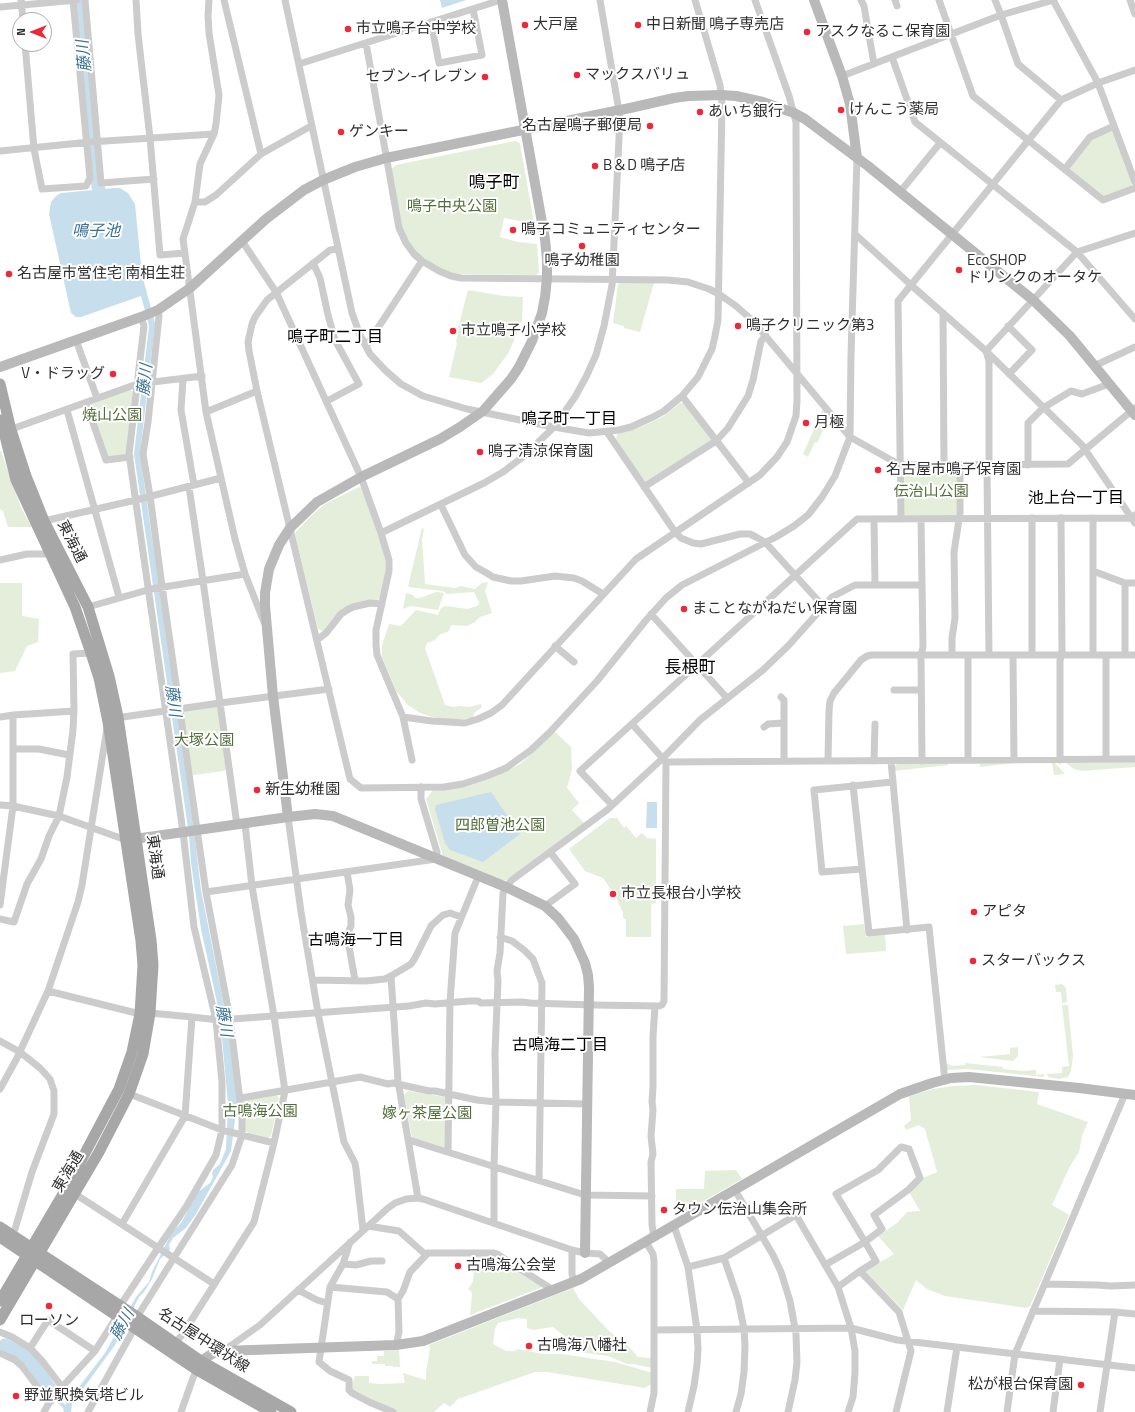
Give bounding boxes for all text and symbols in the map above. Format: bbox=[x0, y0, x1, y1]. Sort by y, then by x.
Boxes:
north arrow bbox=[12, 12, 52, 52]
place label: 大戸屋 bbox=[533, 16, 578, 34]
place label: 中日新聞 鳴子専売店 bbox=[646, 16, 784, 34]
place label: 市立鳴子台中学校 bbox=[356, 20, 476, 38]
marker: 大戸屋 bbox=[520, 20, 530, 30]
marker: 中日新聞 鳴子専売店 bbox=[633, 20, 643, 30]
place label: アスクなるこ保育園 bbox=[815, 23, 950, 41]
marker: 市立鳴子台中学校 bbox=[343, 24, 353, 34]
marker: アスクなるこ保育園 bbox=[802, 27, 812, 37]
text: N bbox=[13, 28, 29, 36]
water label: 藤川 bbox=[74, 39, 96, 73]
place label: マックスバリュ bbox=[585, 66, 690, 84]
place label: セブン-イレブン bbox=[365, 68, 477, 86]
marker: マックスバリュ bbox=[572, 70, 582, 80]
marker: セブン-イレブン bbox=[480, 72, 490, 82]
place label: けんこう薬局 bbox=[849, 101, 939, 119]
place label: あいち銀行 bbox=[708, 103, 783, 121]
marker: けんこう薬局 bbox=[836, 105, 846, 115]
marker: あいち銀行 bbox=[695, 107, 705, 117]
place label: 名古屋鳴子郵便局 bbox=[522, 117, 642, 135]
marker: 名古屋鳴子郵便局 bbox=[645, 121, 655, 131]
place label: ゲンキー bbox=[349, 123, 409, 141]
marker: ゲンキー bbox=[336, 127, 346, 137]
place label: B＆D 鳴子店 bbox=[603, 157, 685, 175]
marker: B＆D 鳴子店 bbox=[590, 161, 600, 171]
district label: 鳴子町 bbox=[469, 174, 519, 194]
park label: 鳴子中央公園 bbox=[407, 198, 497, 216]
place label: 鳴子コミュニティセンター bbox=[521, 221, 701, 239]
water label: 鳴子池 bbox=[72, 222, 120, 242]
marker: 鳴子コミュニティセンター bbox=[508, 225, 518, 235]
marker: 鳴子幼稚園 bbox=[577, 241, 587, 251]
place label: 鳴子幼稚園 bbox=[545, 252, 619, 270]
place label: EcoSHOP ドリンクのオータケ bbox=[967, 252, 1102, 287]
place label: 名古屋市営住宅 南相生荘 bbox=[17, 265, 185, 283]
marker: EcoSHOP ドリンクのオータケ bbox=[954, 265, 964, 275]
marker: 名古屋市営住宅 南相生荘 bbox=[4, 269, 14, 279]
place label: 鳴子クリニック第3 bbox=[746, 317, 874, 335]
marker: 鳴子クリニック第3 bbox=[733, 321, 743, 331]
place label: 市立鳴子小学校 bbox=[461, 322, 566, 340]
marker: 市立鳴子小学校 bbox=[448, 326, 458, 336]
district label: 鳴子町二丁目 bbox=[287, 328, 383, 348]
water label: 藤川 bbox=[135, 363, 157, 397]
place label: V・ドラッグ bbox=[21, 365, 105, 383]
marker: V・ドラッグ bbox=[108, 369, 118, 379]
park label: 焼山公園 bbox=[82, 407, 142, 425]
district label: 鳴子町一丁目 bbox=[521, 410, 617, 430]
place label: 月極 bbox=[814, 414, 844, 432]
marker: 月極 bbox=[801, 418, 811, 428]
place label: 鳴子清涼保育園 bbox=[488, 443, 593, 461]
marker: 鳴子清涼保育園 bbox=[475, 447, 485, 457]
place label: 名古屋市鳴子保育園 bbox=[886, 461, 1021, 479]
marker: 名古屋市鳴子保育園 bbox=[873, 465, 883, 475]
park label: 伝治山公園 bbox=[894, 483, 968, 501]
district label: 池上台一丁目 bbox=[1028, 489, 1124, 509]
street label: 東海通 bbox=[53, 518, 89, 566]
place label: まことながねだい保育園 bbox=[692, 600, 857, 618]
marker: まことながねだい保育園 bbox=[679, 604, 689, 614]
district label: 長根町 bbox=[665, 659, 715, 679]
water label: 藤川 bbox=[160, 684, 184, 718]
park label: 大塚公園 bbox=[174, 732, 234, 750]
place label: 新生幼稚園 bbox=[265, 781, 340, 799]
marker: 新生幼稚園 bbox=[252, 785, 262, 795]
park label: 四郎曽池公園 bbox=[455, 817, 545, 835]
street label: 東海通 bbox=[142, 833, 166, 881]
place label: 市立長根台小学校 bbox=[621, 885, 741, 903]
marker: 市立長根台小学校 bbox=[608, 889, 618, 899]
place label: アピタ bbox=[982, 903, 1027, 921]
marker: アピタ bbox=[969, 907, 979, 917]
district label: 古鳴海一丁目 bbox=[308, 931, 404, 951]
place label: スターバックス bbox=[981, 952, 1086, 970]
marker: スターバックス bbox=[968, 956, 978, 966]
water label: 藤川 bbox=[211, 1004, 235, 1038]
district label: 古鳴海二丁目 bbox=[512, 1036, 608, 1056]
park label: 古鳴海公園 bbox=[223, 1103, 297, 1121]
park label: 嫁ヶ茶屋公園 bbox=[382, 1105, 472, 1123]
street label: 東海通 bbox=[50, 1148, 88, 1196]
place label: タウン伝治山集会所 bbox=[672, 1201, 807, 1219]
marker: タウン伝治山集会所 bbox=[659, 1205, 669, 1215]
place label: 古鳴海公会堂 bbox=[466, 1257, 556, 1275]
marker: 古鳴海公会堂 bbox=[453, 1261, 463, 1271]
marker: ローソン bbox=[44, 1301, 54, 1311]
street label: 名古屋中環状線 bbox=[154, 1305, 252, 1377]
water label: 藤川 bbox=[107, 1306, 139, 1344]
place label: ローソン bbox=[19, 1312, 79, 1330]
place label: 古鳴海八幡社 bbox=[537, 1337, 627, 1355]
marker: 古鳴海八幡社 bbox=[524, 1341, 534, 1351]
place label: 松が根台保育園 bbox=[968, 1376, 1073, 1394]
marker: 松が根台保育園 bbox=[1076, 1380, 1086, 1390]
place label: 野並駅換気塔ビル bbox=[24, 1387, 144, 1405]
marker: 野並駅換気塔ビル bbox=[11, 1391, 21, 1401]

